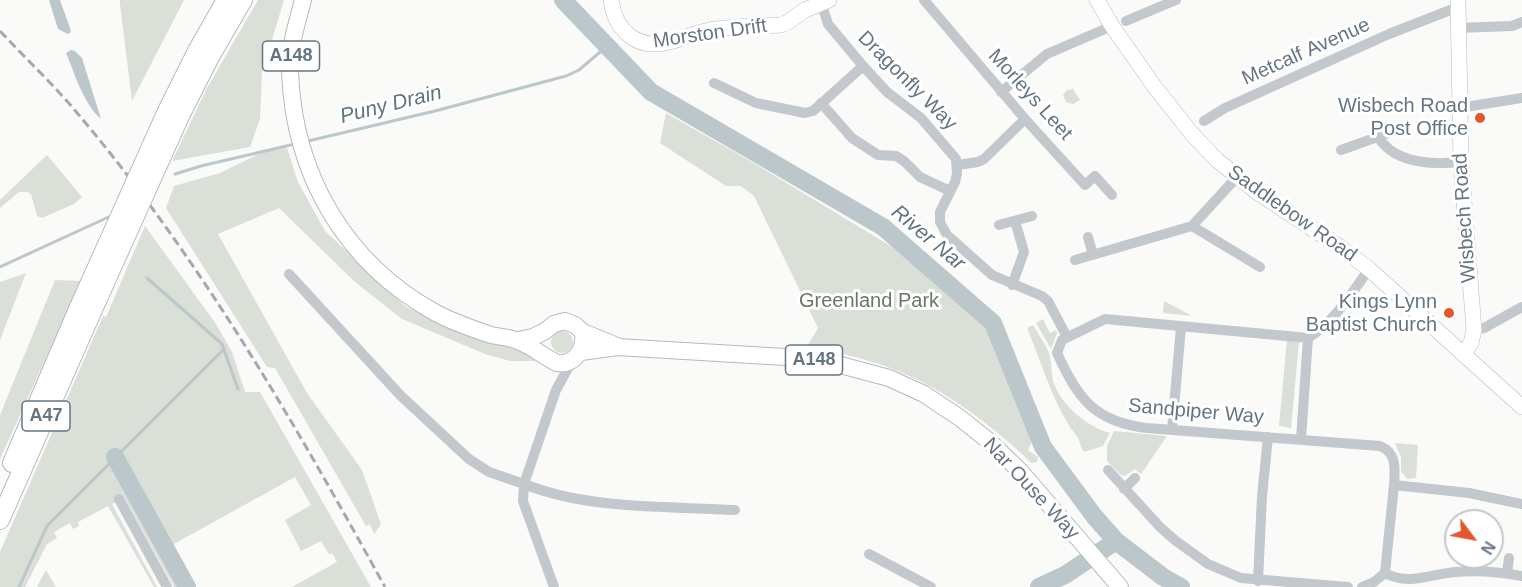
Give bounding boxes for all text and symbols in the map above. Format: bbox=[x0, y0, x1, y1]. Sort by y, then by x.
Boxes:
street label: Metcalf Avenue bbox=[1238, 13, 1374, 91]
street label: Morston Drift bbox=[652, 14, 768, 54]
street label: Dragonfly Way bbox=[852, 26, 962, 136]
road number: A148 bbox=[262, 41, 320, 71]
street label: Morleys Leet bbox=[983, 44, 1077, 146]
water label: Puny Drain bbox=[338, 80, 444, 130]
place label: Wisbech Road Post Office bbox=[1338, 94, 1468, 141]
marker: Wisbech Road Post Office bbox=[1473, 111, 1487, 125]
street label: Wisbech Road bbox=[1448, 152, 1482, 284]
street label: Saddlebow Road bbox=[1223, 160, 1361, 268]
water label: River Nar bbox=[886, 200, 970, 276]
park label: Greenland Park bbox=[799, 289, 939, 313]
place label: Kings Lynn Baptist Church bbox=[1306, 290, 1437, 337]
marker: Kings Lynn Baptist Church bbox=[1442, 306, 1456, 320]
road number: A148 bbox=[786, 345, 842, 375]
street label: Sandpiper Way bbox=[1127, 394, 1265, 430]
road number: A47 bbox=[22, 401, 70, 431]
street label: Nar Ouse Way bbox=[978, 433, 1084, 545]
north arrow bbox=[1444, 509, 1504, 569]
text: N bbox=[1478, 538, 1498, 557]

